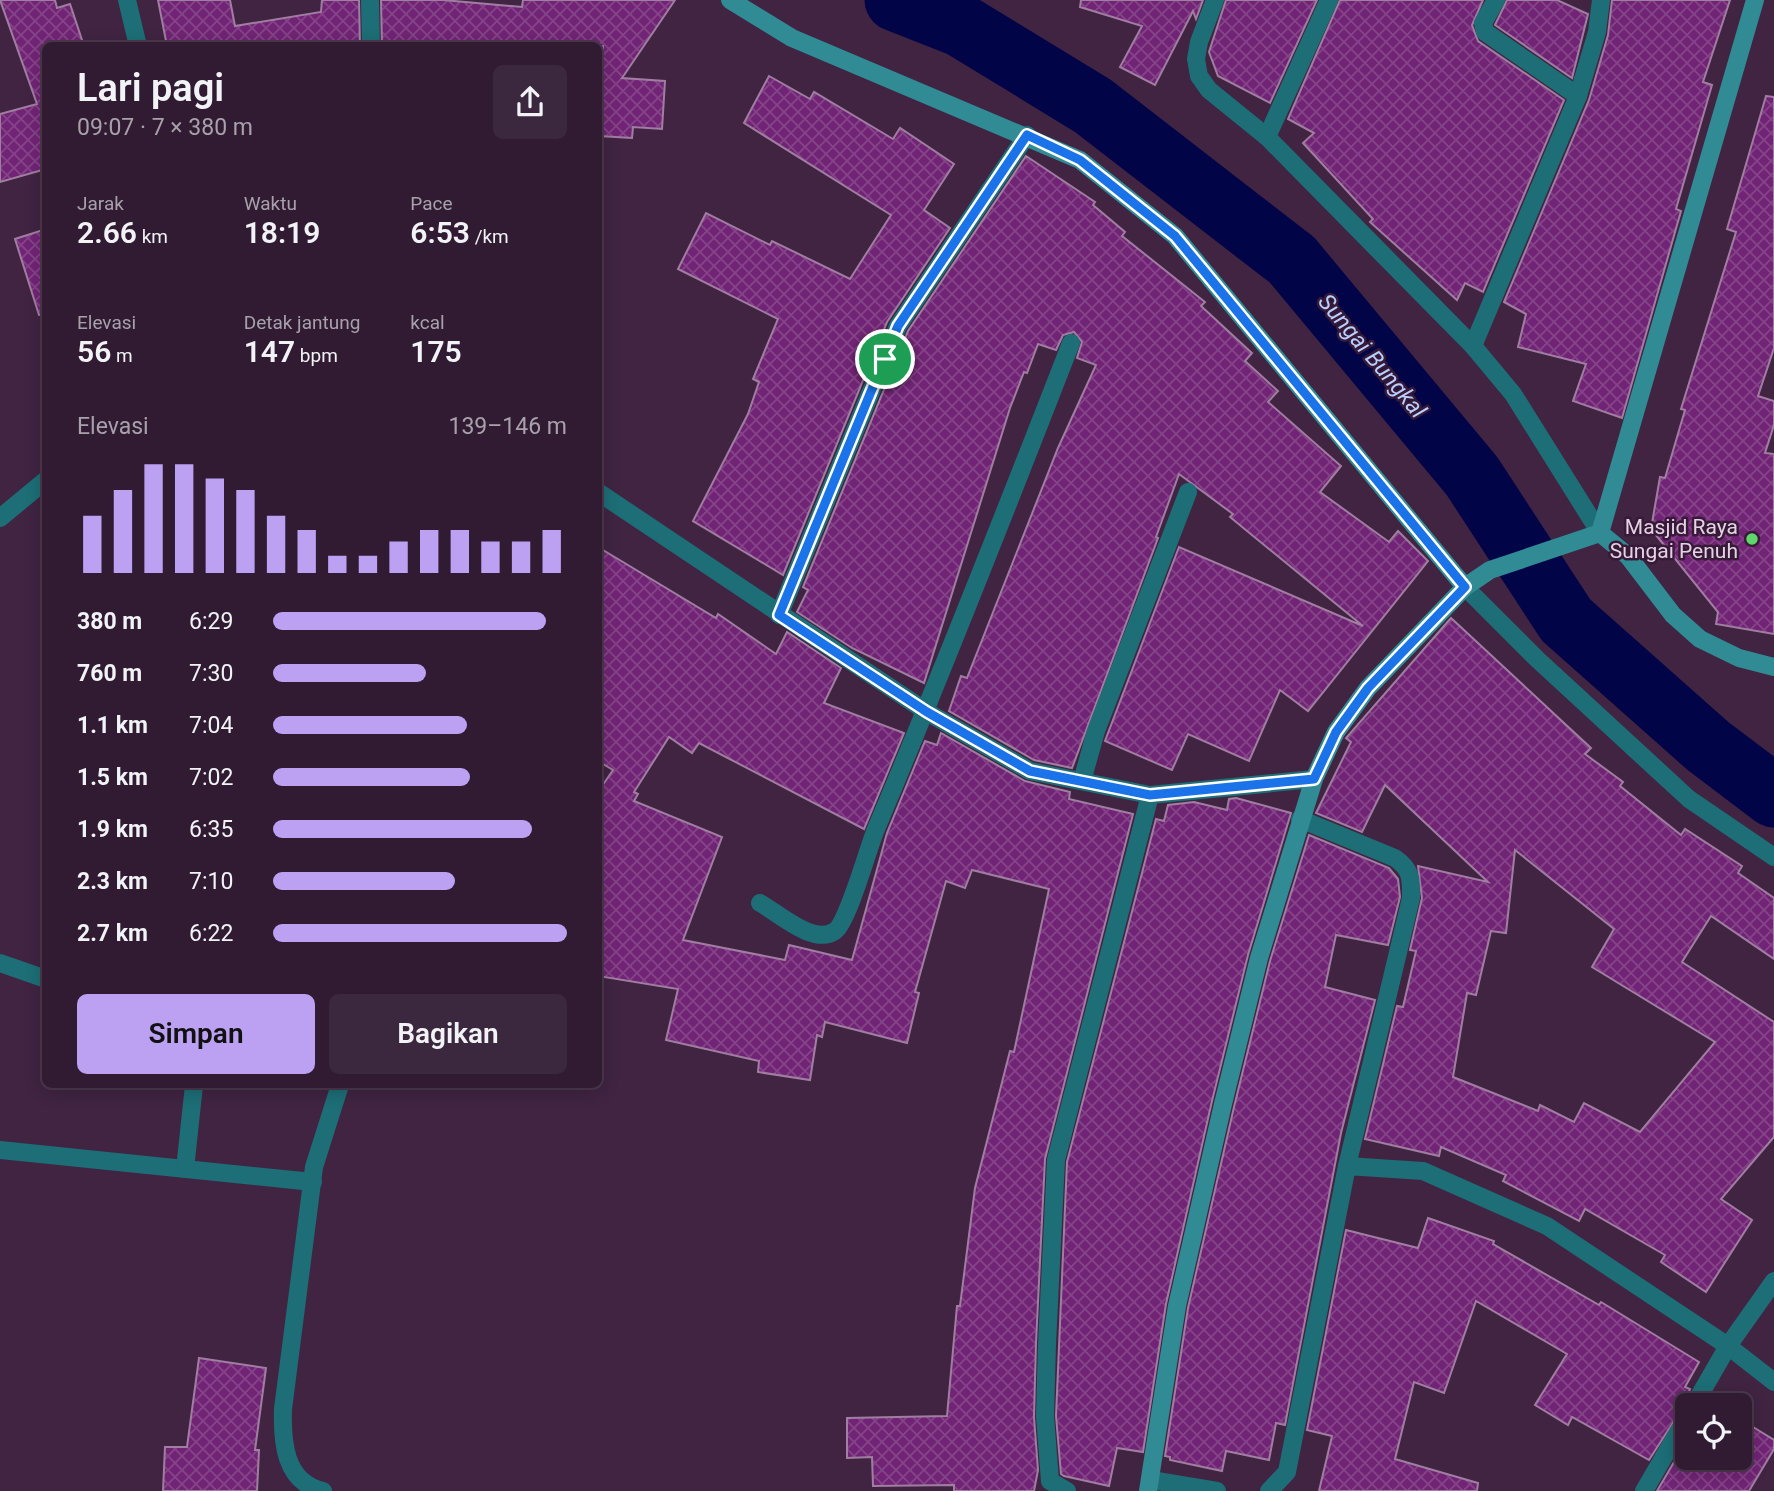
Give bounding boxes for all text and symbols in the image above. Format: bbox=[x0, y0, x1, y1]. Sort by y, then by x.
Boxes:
button: share bbox=[493, 65, 567, 139]
text: Lari pagi bbox=[77, 66, 224, 110]
text: 09:07 · 7 × 380 m bbox=[77, 114, 253, 141]
text: Jarak bbox=[77, 192, 124, 215]
text: Waktu bbox=[244, 192, 297, 215]
text: Pace bbox=[410, 192, 453, 215]
text: 2.66 bbox=[77, 215, 137, 250]
text: 18:19 bbox=[244, 215, 320, 250]
text: 6:53 bbox=[410, 215, 470, 250]
text: km bbox=[137, 225, 168, 248]
text: /km bbox=[470, 225, 509, 248]
water label: Sungai Bungkal bbox=[1312, 289, 1432, 424]
text: Elevasi bbox=[77, 311, 136, 334]
text: Detak jantung bbox=[244, 311, 360, 334]
text: kcal bbox=[410, 311, 445, 334]
pin bbox=[855, 329, 915, 389]
text: 56 bbox=[77, 334, 111, 369]
text: 147 bbox=[244, 334, 295, 369]
text: 175 bbox=[410, 334, 462, 369]
icon: arrive bbox=[866, 340, 904, 378]
text: m bbox=[111, 344, 133, 367]
text: bpm bbox=[295, 344, 338, 367]
text: Elevasi bbox=[77, 413, 149, 440]
text: 139–146 m bbox=[448, 413, 567, 440]
place label: Masjid Raya Sungai Penuh bbox=[1610, 515, 1738, 563]
marker: Masjid Raya Sungai Penuh bbox=[1744, 531, 1760, 547]
text: 380 m bbox=[77, 608, 142, 635]
text: 6:29 bbox=[189, 608, 233, 635]
text: 760 m bbox=[77, 660, 142, 687]
text: 7:30 bbox=[189, 660, 233, 687]
text: 1.1 km bbox=[77, 712, 148, 739]
text: 7:04 bbox=[189, 712, 233, 739]
text: 1.5 km bbox=[77, 764, 148, 791]
text: 7:02 bbox=[189, 764, 233, 791]
text: 1.9 km bbox=[77, 816, 148, 843]
text: 6:35 bbox=[189, 816, 233, 843]
text: 2.3 km bbox=[77, 868, 148, 895]
text: 7:10 bbox=[189, 868, 233, 895]
text: 2.7 km bbox=[77, 920, 148, 947]
text: 6:22 bbox=[189, 920, 233, 947]
button: Simpan bbox=[77, 994, 315, 1074]
button: Bagikan bbox=[329, 994, 567, 1074]
map controls bbox=[1675, 1393, 1752, 1470]
button: locate bbox=[1675, 1393, 1752, 1470]

